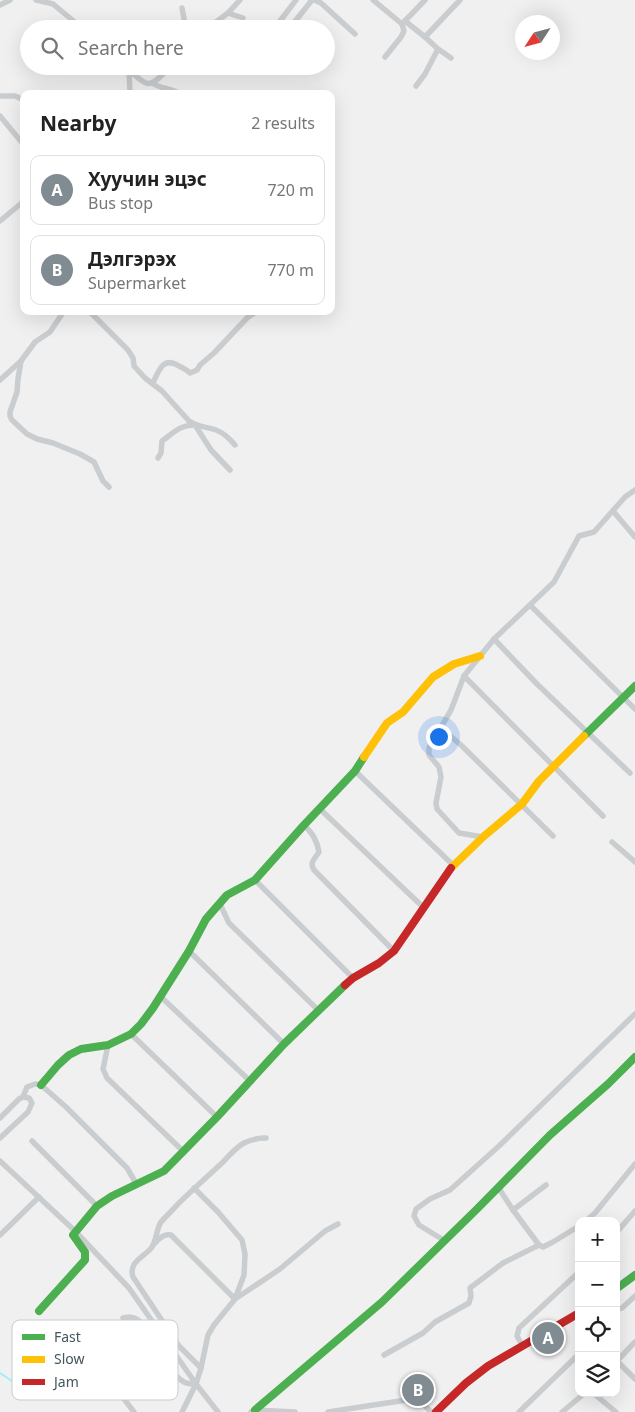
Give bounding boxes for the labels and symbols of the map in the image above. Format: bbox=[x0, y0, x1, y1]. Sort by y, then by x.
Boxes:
north arrow bbox=[515, 15, 560, 60]
your location bbox=[426, 724, 452, 750]
pin: A bbox=[532, 1319, 564, 1357]
legend bbox=[12, 1320, 178, 1400]
text: Fast bbox=[54, 1327, 81, 1346]
text: Slow bbox=[54, 1349, 85, 1368]
pin: B bbox=[402, 1371, 434, 1409]
text: Jam bbox=[52, 1372, 79, 1391]

